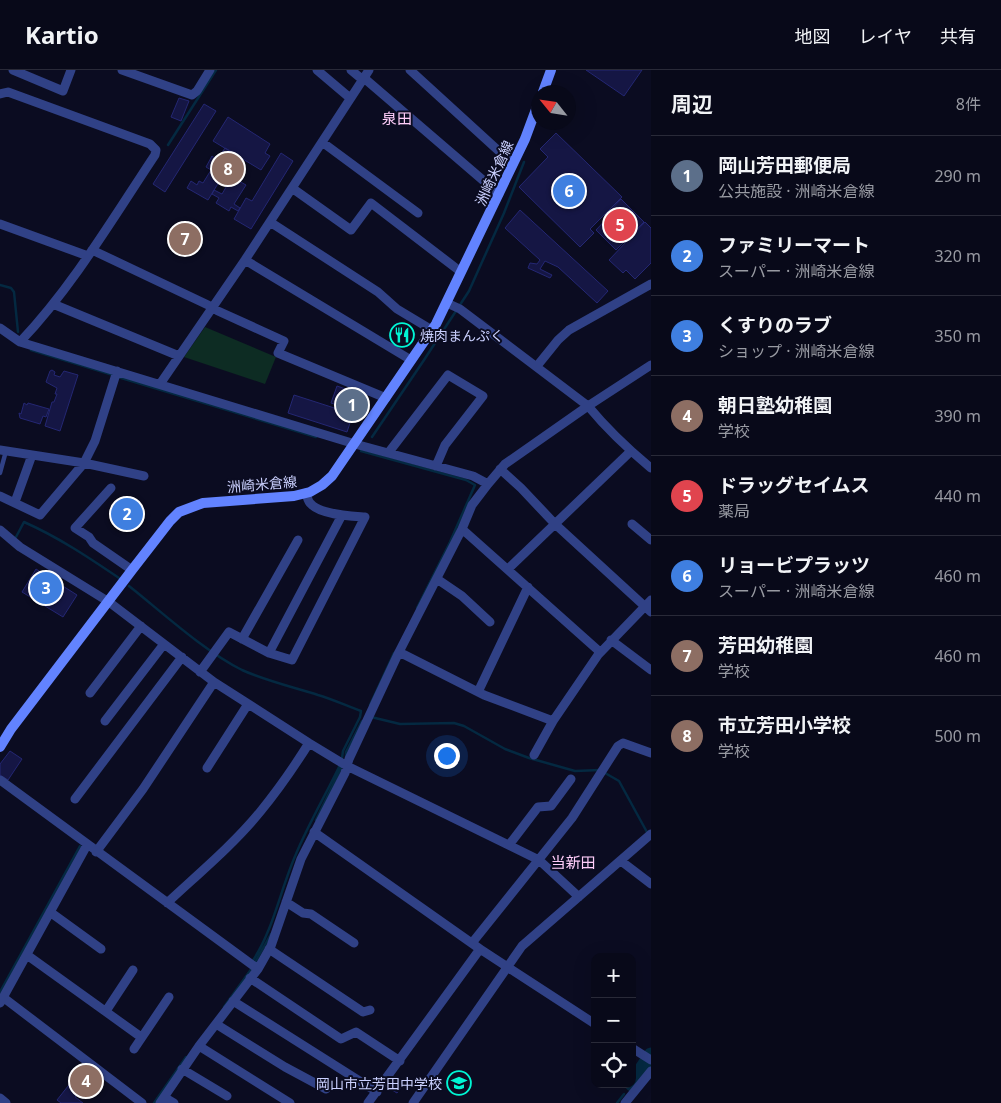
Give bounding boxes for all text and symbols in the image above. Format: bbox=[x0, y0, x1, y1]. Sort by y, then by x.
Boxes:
text: Kartio bbox=[25, 18, 99, 51]
text: 地図 bbox=[795, 24, 831, 48]
text: レイヤ bbox=[859, 24, 912, 48]
text: 共有 bbox=[940, 24, 976, 48]
north arrow bbox=[531, 85, 576, 130]
text: 周辺 bbox=[671, 90, 713, 118]
text: 8件 bbox=[956, 93, 981, 115]
district label: 泉田 bbox=[382, 108, 412, 128]
street label: 洲崎米倉線 bbox=[471, 137, 517, 209]
pin: 8 bbox=[212, 150, 244, 188]
text: 岡山芳田郵便局 bbox=[718, 152, 851, 178]
text: 1 bbox=[682, 165, 692, 187]
text: 290 m bbox=[934, 165, 981, 187]
pin: 6 bbox=[553, 172, 585, 210]
text: 公共施設 · 洲崎米倉線 bbox=[718, 180, 875, 202]
pin: 5 bbox=[604, 206, 636, 244]
pin: 7 bbox=[169, 220, 201, 258]
text: ファミリーマート bbox=[718, 232, 870, 258]
text: 2 bbox=[682, 245, 692, 267]
text: 320 m bbox=[934, 245, 981, 267]
text: スーパー · 洲崎米倉線 bbox=[718, 260, 874, 282]
text: くすりのラブ bbox=[718, 312, 832, 338]
restaurant icon: 焼肉まんぷく bbox=[389, 322, 415, 348]
text: 3 bbox=[682, 325, 692, 347]
text: 350 m bbox=[934, 325, 981, 347]
place label: 焼肉まんぷく bbox=[420, 326, 504, 345]
text: ショップ · 洲崎米倉線 bbox=[718, 340, 875, 362]
pin: 1 bbox=[336, 386, 368, 424]
text: 朝日塾幼稚園 bbox=[718, 392, 832, 418]
text: 4 bbox=[682, 405, 692, 427]
text: 390 m bbox=[934, 405, 981, 427]
text: 学校 bbox=[718, 420, 750, 442]
street label: 洲崎米倉線 bbox=[226, 471, 298, 497]
text: ドラッグセイムス bbox=[718, 472, 870, 498]
text: 5 bbox=[682, 485, 692, 507]
text: 440 m bbox=[934, 485, 981, 507]
pin: 2 bbox=[111, 495, 143, 533]
text: 薬局 bbox=[718, 500, 750, 522]
text: リョービプラッツ bbox=[718, 552, 870, 578]
text: 6 bbox=[682, 565, 692, 587]
text: 460 m bbox=[934, 565, 981, 587]
pin: 3 bbox=[30, 569, 62, 607]
text: スーパー · 洲崎米倉線 bbox=[718, 580, 874, 602]
text: 芳田幼稚園 bbox=[718, 632, 813, 658]
text: 7 bbox=[682, 645, 692, 667]
text: 460 m bbox=[934, 645, 981, 667]
text: 学校 bbox=[718, 660, 750, 682]
text: 市立芳田小学校 bbox=[718, 712, 851, 738]
text: 8 bbox=[682, 725, 692, 747]
text: 500 m bbox=[934, 725, 981, 747]
text: 学校 bbox=[718, 740, 750, 762]
your location bbox=[434, 743, 460, 769]
district label: 当新田 bbox=[550, 852, 596, 872]
map controls bbox=[591, 953, 636, 1088]
button: + bbox=[591, 953, 636, 998]
button: − bbox=[591, 998, 636, 1043]
button: locate bbox=[591, 1043, 636, 1088]
pin: 4 bbox=[70, 1062, 102, 1100]
school or university icon: 岡山市立芳田中学校 bbox=[446, 1070, 472, 1096]
place label: 岡山市立芳田中学校 bbox=[316, 1074, 442, 1093]

